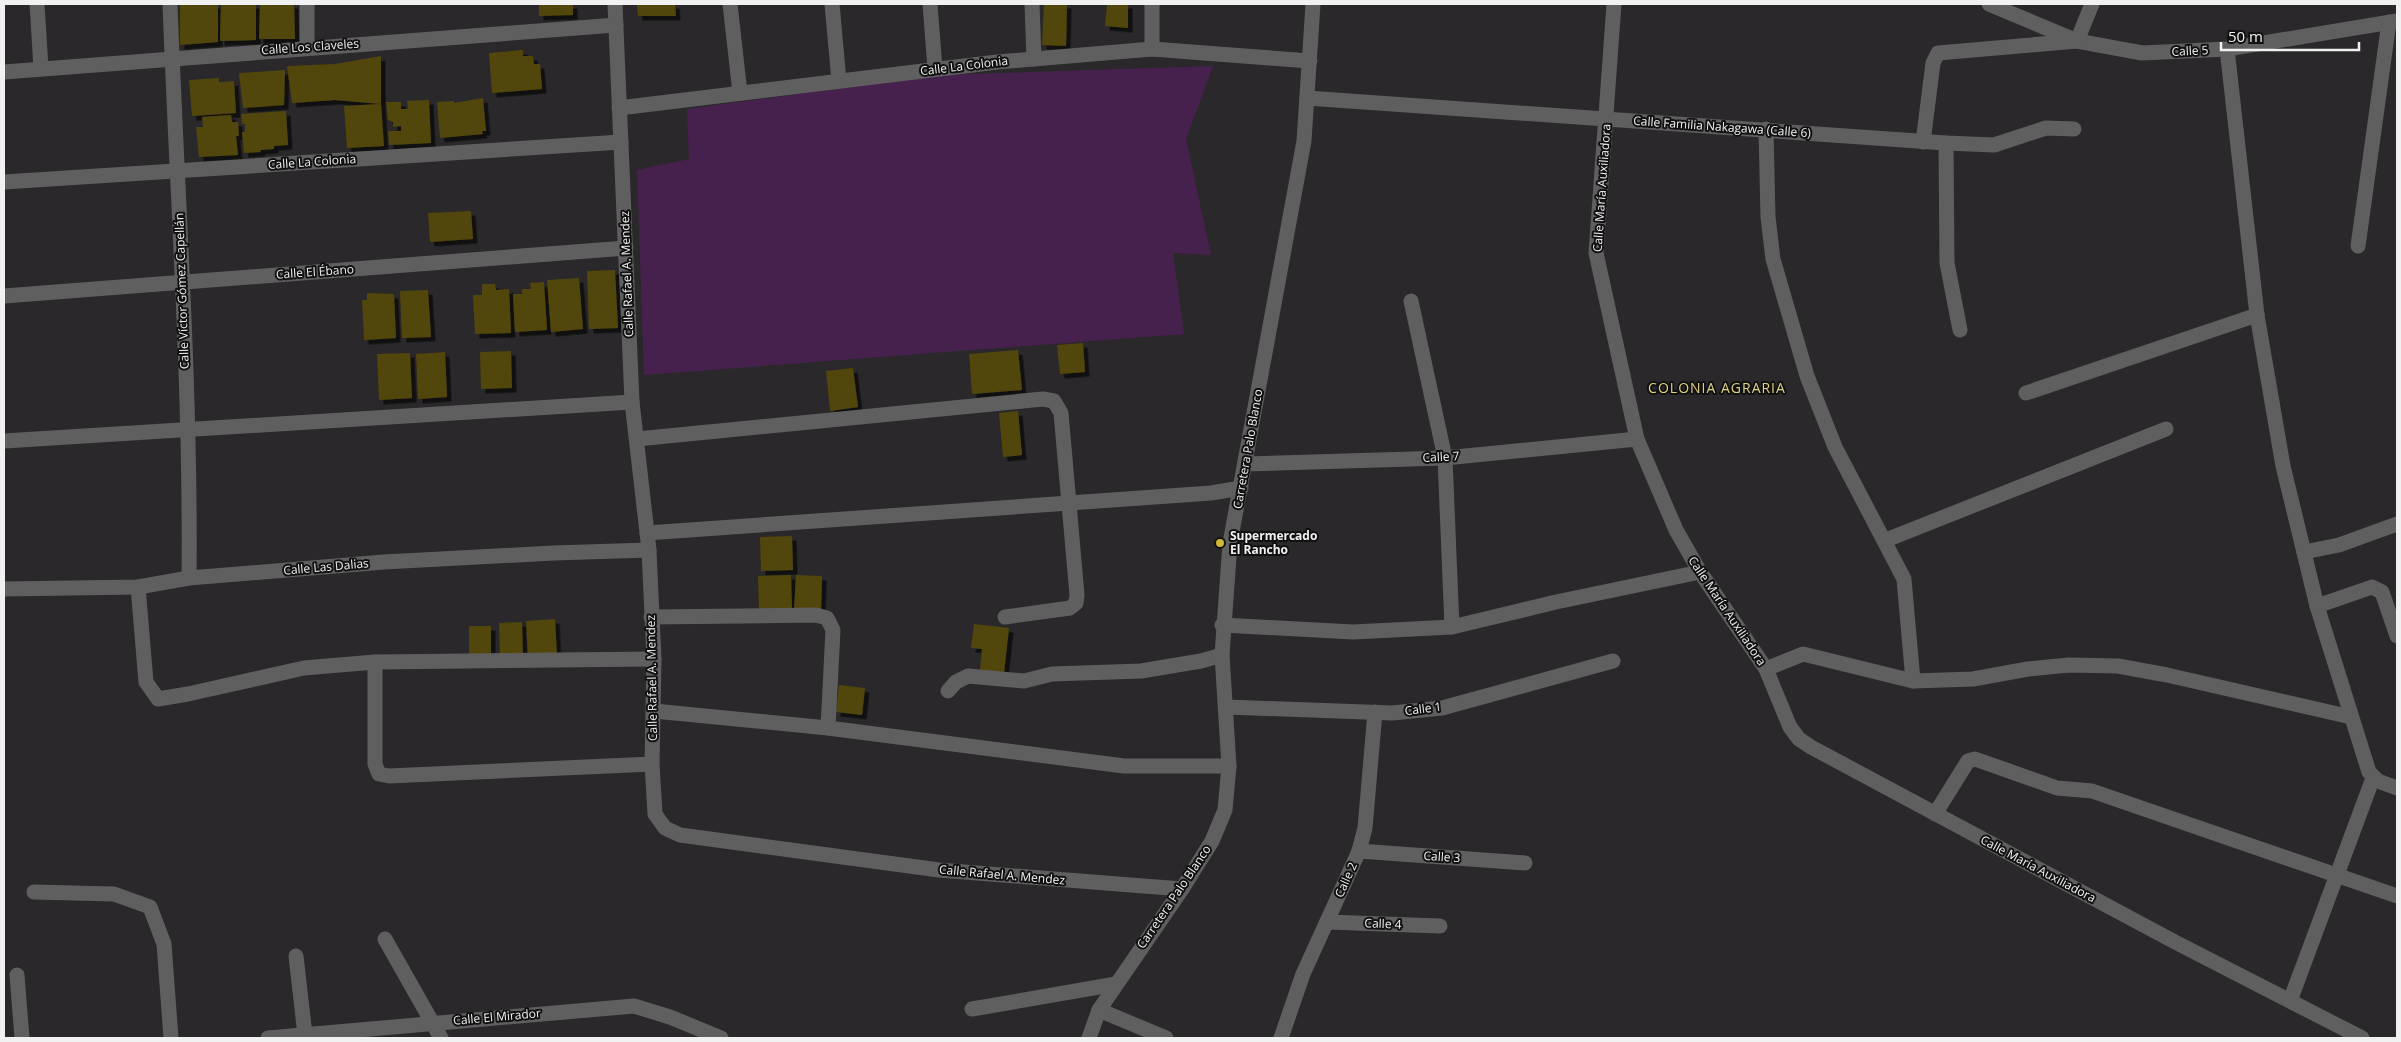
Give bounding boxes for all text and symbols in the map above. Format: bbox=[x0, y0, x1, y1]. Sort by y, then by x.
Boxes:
scale bar bbox=[2221, 20, 2358, 52]
text: 50 m bbox=[2228, 26, 2263, 46]
street label: Calle Los Claveles bbox=[261, 35, 360, 58]
street label: Calle 5 bbox=[2171, 41, 2209, 60]
street label: Calle La Colonia bbox=[919, 52, 1009, 79]
street label: Calle Familia Nakagawa (Calle 6) bbox=[1633, 112, 1812, 141]
street label: Calle María Auxiliadora bbox=[1589, 123, 1614, 253]
street label: Calle La Colonia bbox=[267, 150, 357, 173]
street label: Calle Rafael A. Mendez bbox=[616, 210, 637, 337]
street label: Calle Víctor Gómez Capellán bbox=[170, 213, 193, 370]
street label: Calle El Ébano bbox=[275, 260, 355, 283]
district label: COLONIA AGRARIA bbox=[1648, 378, 1786, 397]
street label: Carretera Palo Blanco bbox=[1229, 388, 1266, 510]
street label: Calle 7 bbox=[1422, 447, 1460, 466]
place label: Supermercado El Rancho bbox=[1230, 527, 1317, 558]
marker: Supermercado El Rancho bbox=[1214, 537, 1226, 549]
street label: Calle María Auxiliadora bbox=[1684, 553, 1770, 669]
street label: Calle Las Dalias bbox=[283, 554, 370, 579]
street label: Calle Rafael A. Mendez bbox=[642, 614, 661, 741]
street label: Calle 1 bbox=[1404, 698, 1442, 719]
street label: Calle María Auxiliadora bbox=[1978, 831, 2099, 906]
street label: Carretera Palo Blanco bbox=[1133, 842, 1215, 952]
street label: Calle 3 bbox=[1423, 847, 1461, 866]
street label: Calle 2 bbox=[1330, 859, 1361, 900]
street label: Calle Rafael A. Mendez bbox=[938, 861, 1066, 889]
street label: Calle 4 bbox=[1364, 914, 1402, 933]
street label: Calle El Mirador bbox=[452, 1004, 542, 1029]

